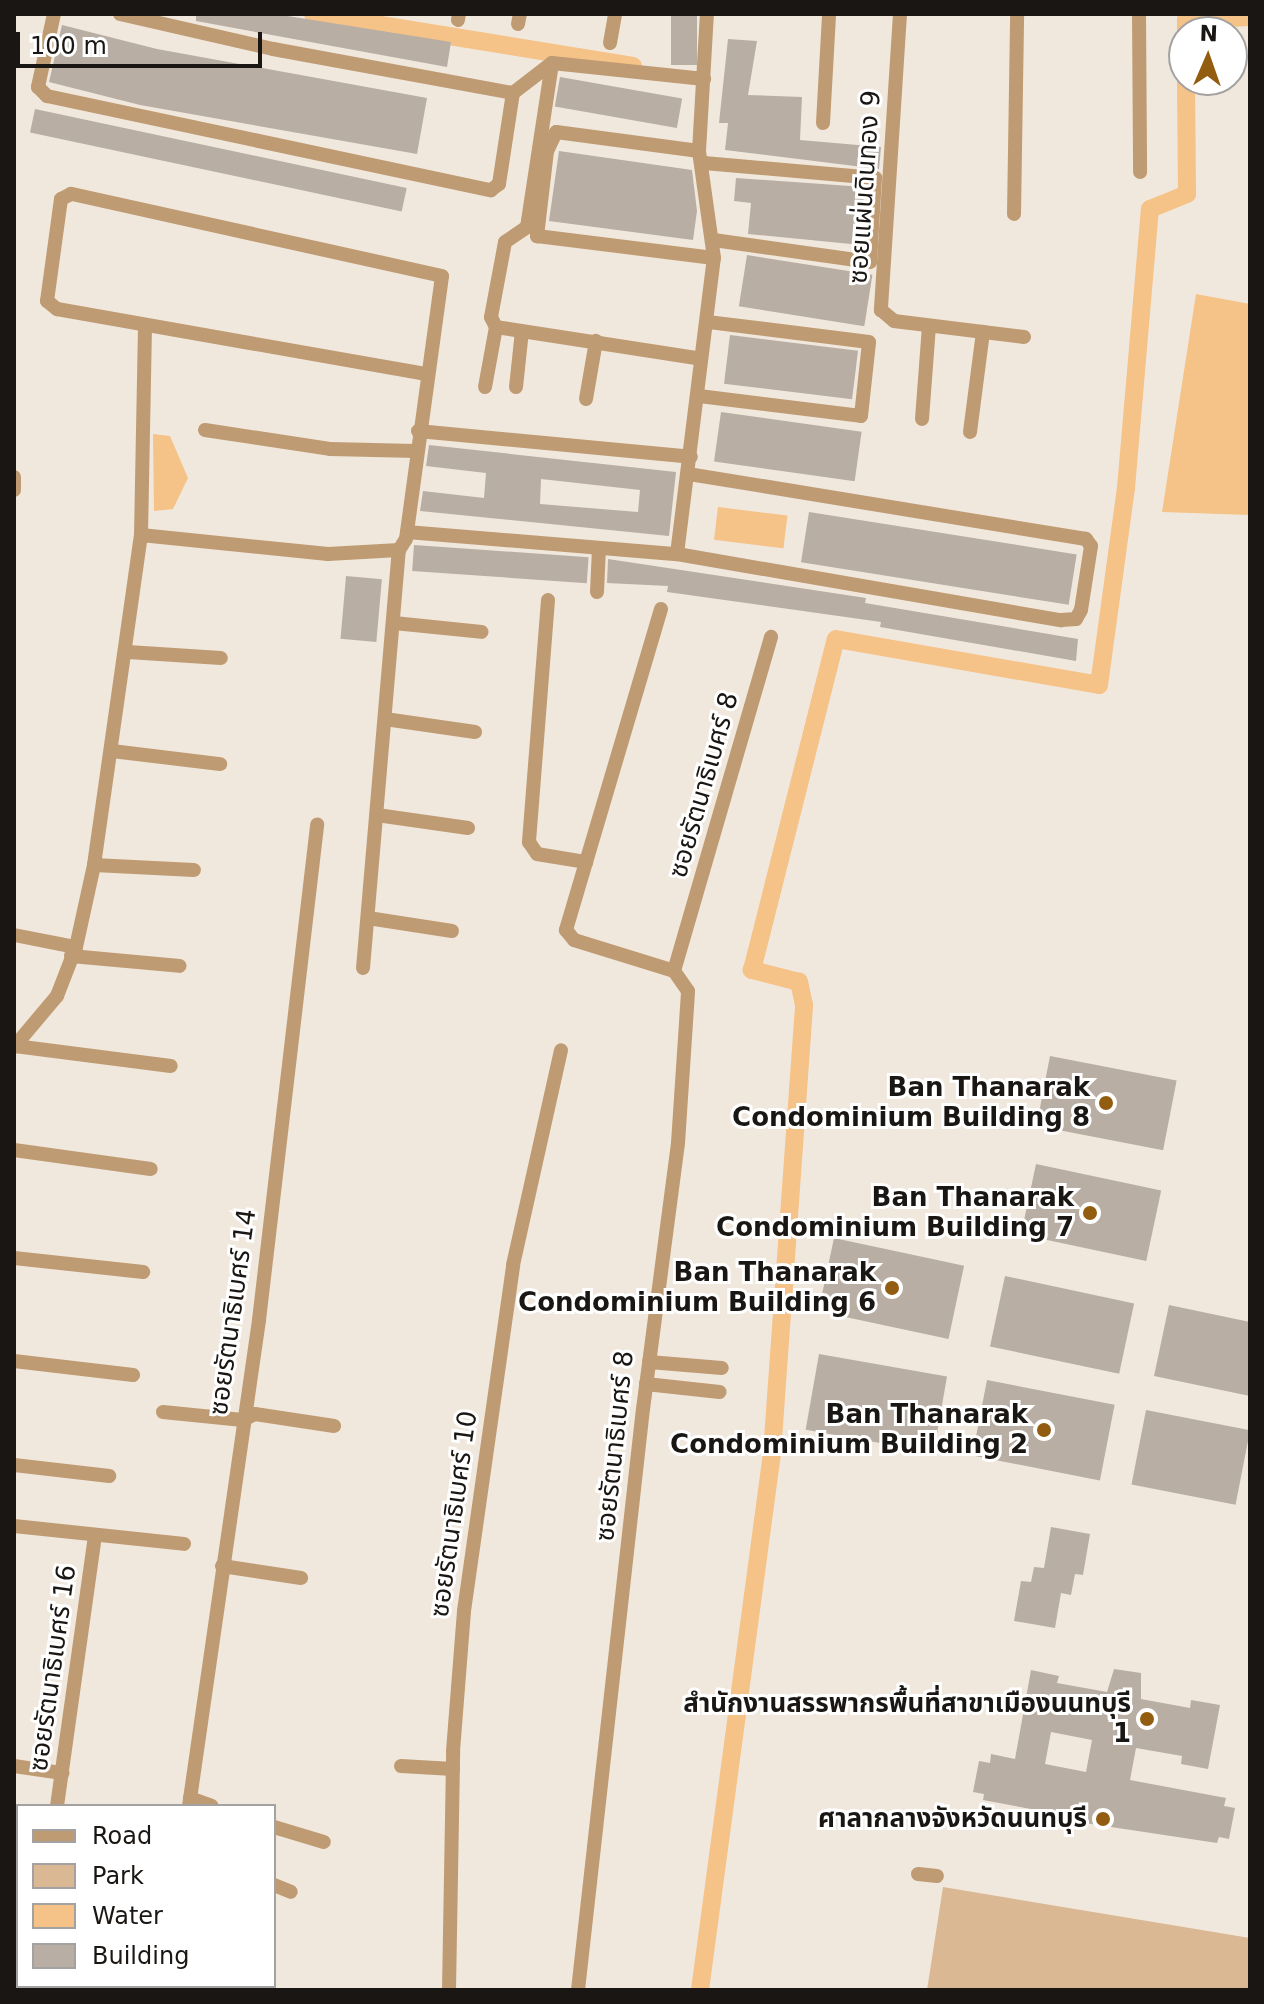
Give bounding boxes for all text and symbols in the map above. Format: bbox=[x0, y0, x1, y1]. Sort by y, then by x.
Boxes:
scale bar bbox=[20, 16, 266, 66]
north arrow bbox=[1168, 16, 1248, 96]
text: N bbox=[1199, 21, 1218, 46]
text: 100 m bbox=[30, 32, 107, 60]
street label: ซอยแผ่นดินทอง 9 bbox=[843, 89, 887, 285]
street label: ซอยรัตนาธิเบศร์ 8 bbox=[663, 689, 745, 881]
place label: Ban Thanarak Condominium Building 8 bbox=[732, 1072, 1090, 1134]
marker: Ban Thanarak Condominium Building 8 bbox=[1097, 1094, 1115, 1112]
place label: Ban Thanarak Condominium Building 7 bbox=[716, 1182, 1074, 1244]
marker: Ban Thanarak Condominium Building 7 bbox=[1081, 1204, 1099, 1222]
street label: ซอยรัตนาธิเบศร์ 14 bbox=[203, 1207, 263, 1417]
place label: Ban Thanarak Condominium Building 6 bbox=[518, 1257, 876, 1318]
marker: Ban Thanarak Condominium Building 6 bbox=[883, 1279, 901, 1297]
street label: ซอยรัตนาธิเบศร์ 8 bbox=[589, 1349, 641, 1543]
place label: Ban Thanarak Condominium Building 2 bbox=[670, 1399, 1028, 1460]
street label: ซอยรัตนาธิเบศร์ 10 bbox=[424, 1409, 484, 1619]
marker: Ban Thanarak Condominium Building 2 bbox=[1035, 1421, 1053, 1439]
street label: ซอยรัตนาธิเบศร์ 16 bbox=[23, 1563, 83, 1773]
place label: สำนักงานสรรพากรพื้นที่สาขาเมืองนนทบุรี 1 bbox=[683, 1688, 1131, 1750]
marker: สำนักงานสรรพากรพื้นที่สาขาเมืองนนทบุรี 1 bbox=[1138, 1710, 1156, 1728]
place label: ศาลากลางจังหวัดนนทบุรี bbox=[818, 1803, 1087, 1835]
legend bbox=[16, 1804, 276, 1988]
marker: ศาลากลางจังหวัดนนทบุรี bbox=[1094, 1810, 1112, 1828]
text: Road bbox=[92, 1822, 152, 1850]
text: Park bbox=[92, 1862, 144, 1890]
text: Water bbox=[92, 1902, 163, 1930]
text: Building bbox=[92, 1942, 189, 1970]

